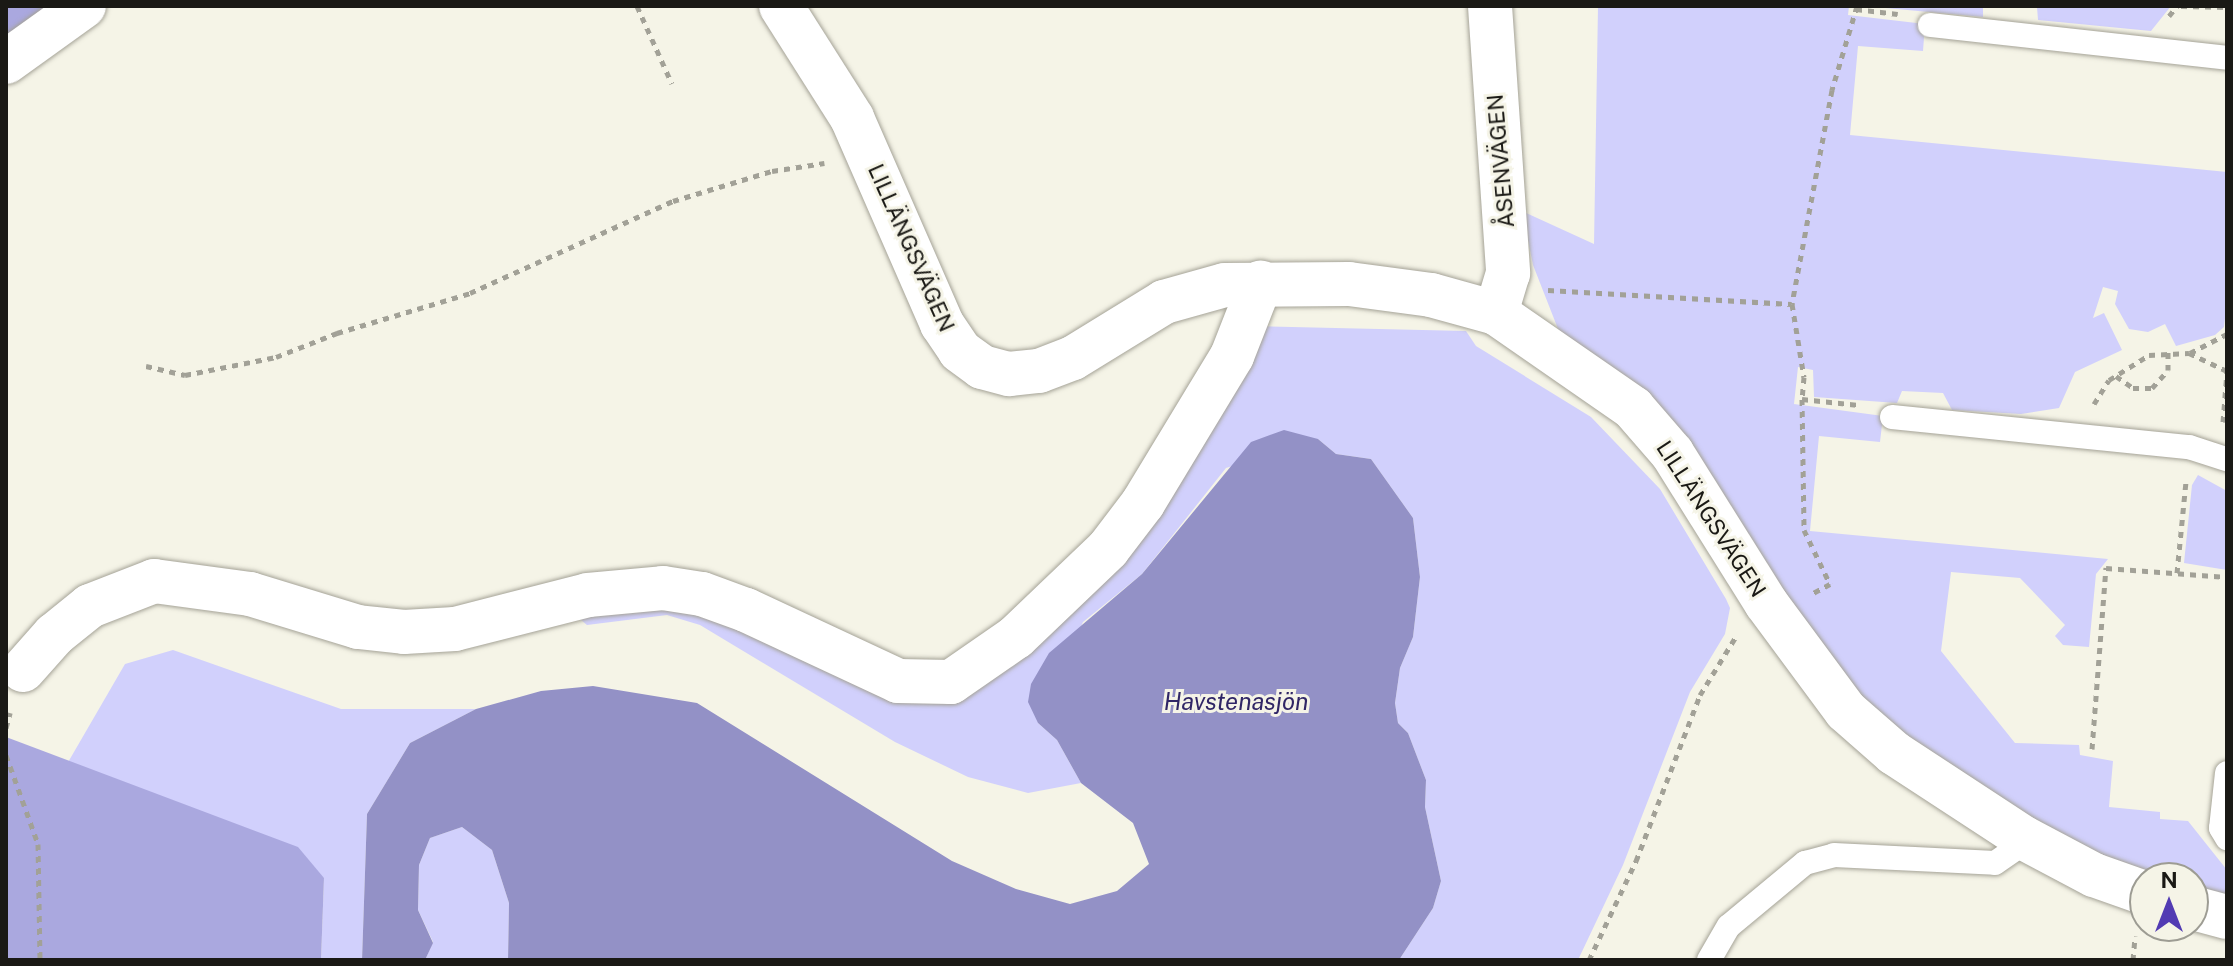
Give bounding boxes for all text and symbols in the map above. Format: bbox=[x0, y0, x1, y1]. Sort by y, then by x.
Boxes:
street label: ÅSENVÄGEN bbox=[1482, 93, 1520, 229]
street label: LILLÄNGSVÄGEN bbox=[862, 160, 960, 336]
street label: LILLÄNGSVÄGEN bbox=[1651, 436, 1771, 602]
water label: Havstenasjön bbox=[1164, 688, 1308, 716]
north arrow bbox=[2129, 862, 2209, 942]
text: N bbox=[2160, 867, 2178, 893]

